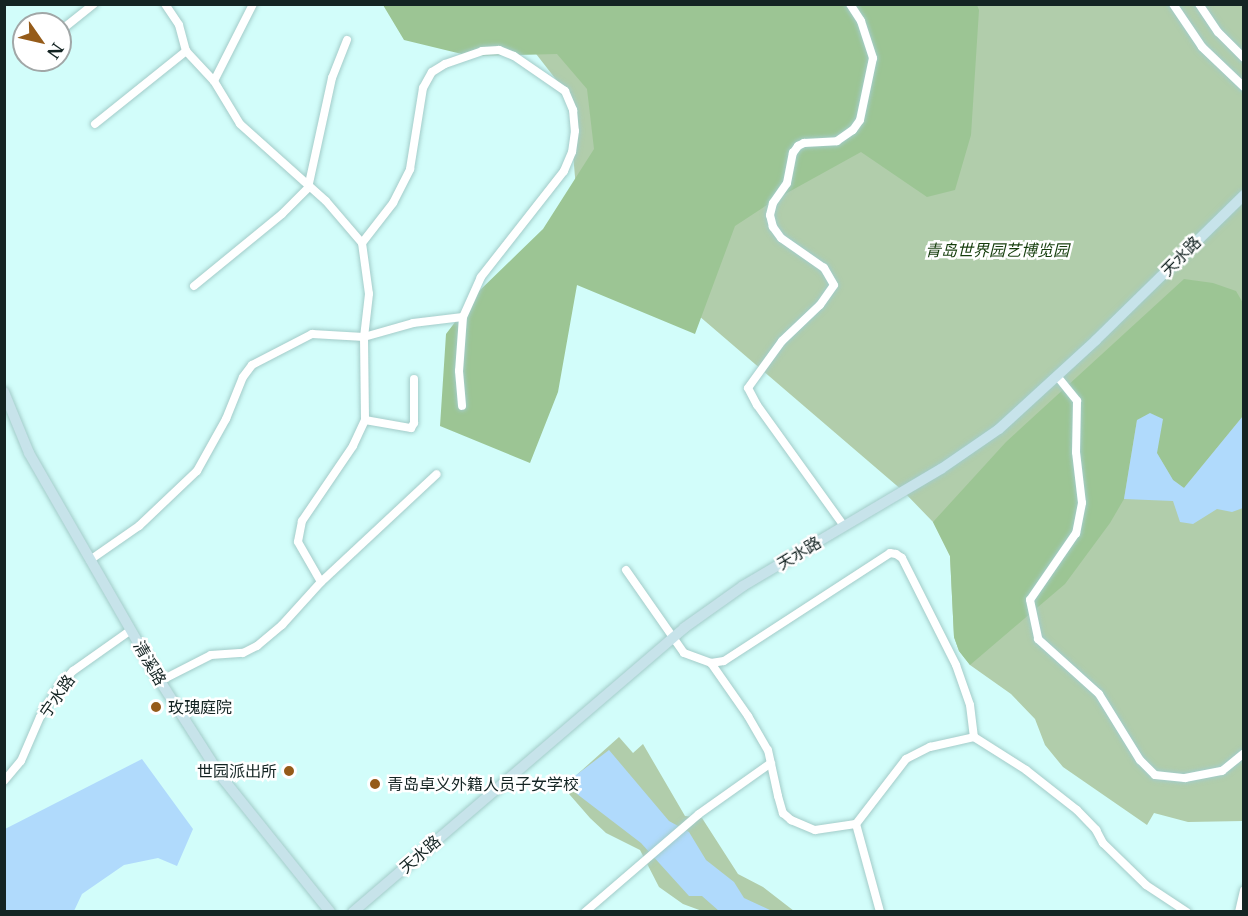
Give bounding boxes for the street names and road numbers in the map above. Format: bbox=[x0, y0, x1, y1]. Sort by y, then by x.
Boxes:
street label: 天水路 bbox=[1157, 232, 1205, 280]
street label: 天水路 bbox=[773, 532, 825, 574]
street label: 清溪路 bbox=[130, 637, 170, 689]
street label: 宁水路 bbox=[35, 671, 79, 721]
street label: 天水路 bbox=[396, 831, 444, 877]

